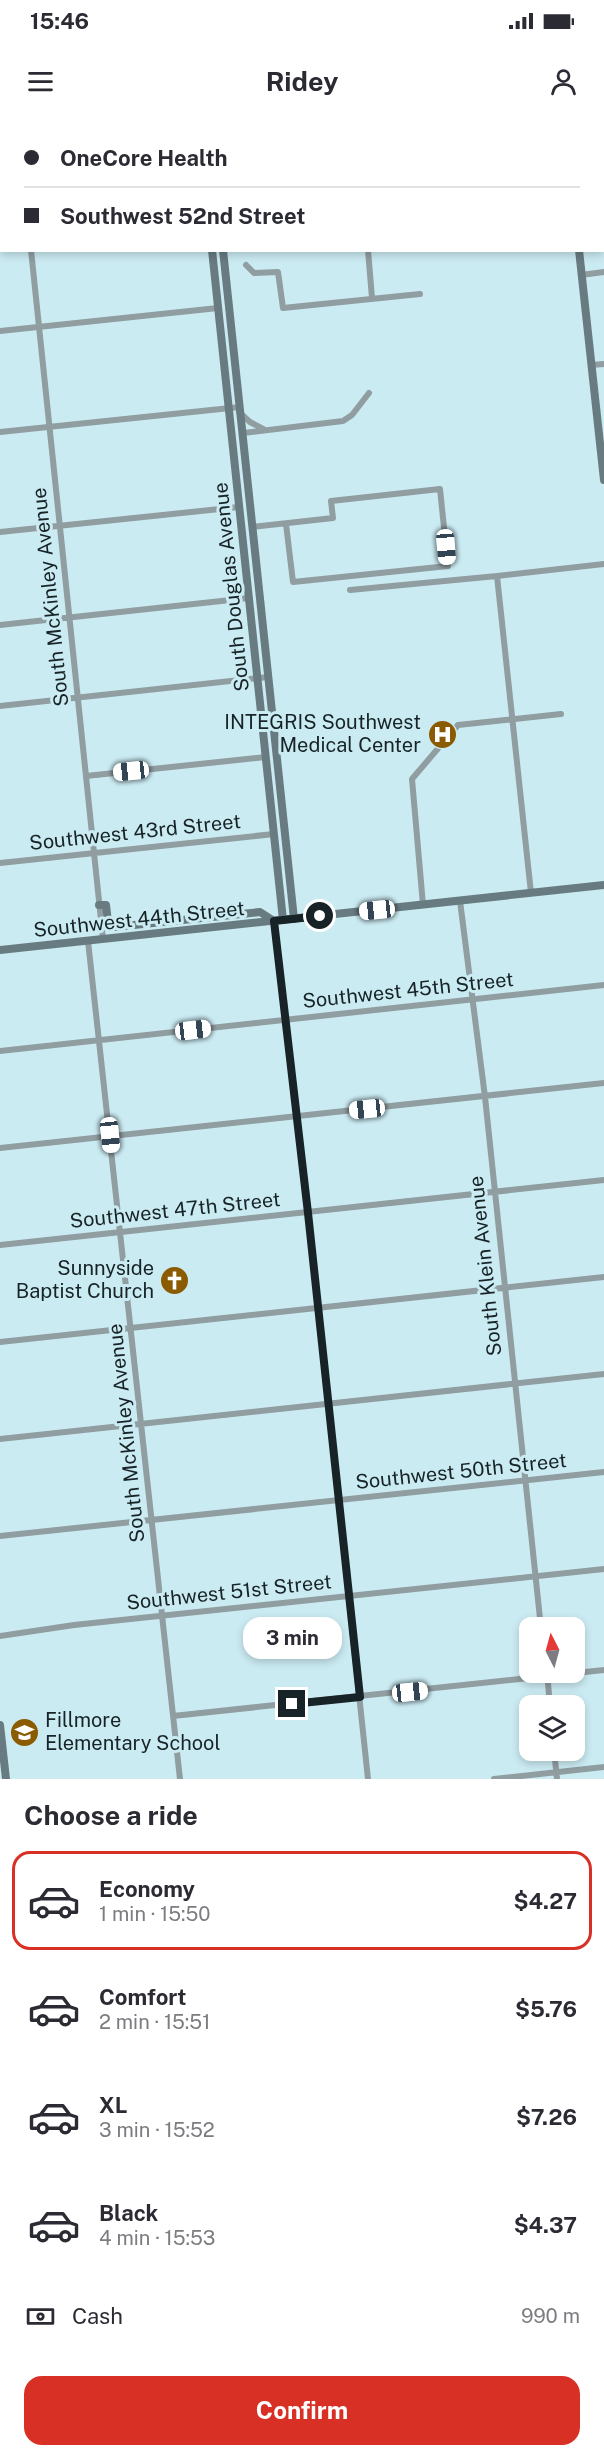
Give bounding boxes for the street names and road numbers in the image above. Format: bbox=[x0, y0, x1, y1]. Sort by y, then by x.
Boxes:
street label: South Douglas Avenue bbox=[208, 481, 254, 693]
street label: South McKinley Avenue bbox=[27, 486, 73, 708]
street label: Southwest 43rd Street bbox=[28, 809, 242, 855]
street label: Southwest 44th Street bbox=[32, 896, 246, 942]
street label: Southwest 45th Street bbox=[301, 967, 515, 1013]
street label: South Klein Avenue bbox=[464, 1175, 506, 1357]
street label: Southwest 47th Street bbox=[69, 1187, 281, 1233]
street label: South McKinley Avenue bbox=[103, 1322, 149, 1544]
street label: Southwest 50th Street bbox=[354, 1448, 568, 1494]
street label: Southwest 51st Street bbox=[125, 1569, 333, 1615]

